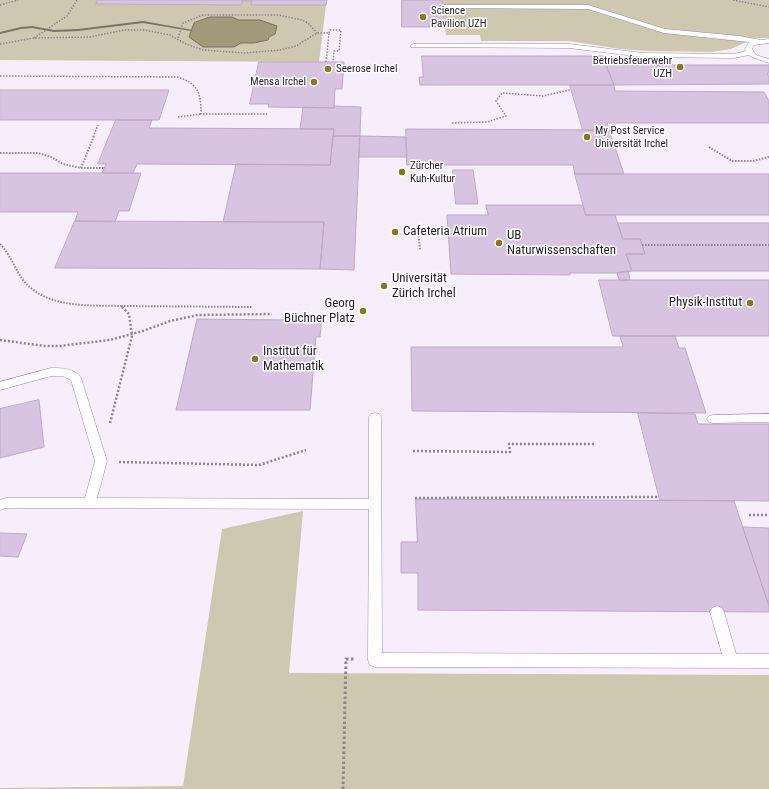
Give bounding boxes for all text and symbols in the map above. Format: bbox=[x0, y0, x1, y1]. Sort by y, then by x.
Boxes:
place label: Science Pavilion UZH bbox=[431, 4, 487, 30]
marker: Science Pavilion UZH bbox=[418, 12, 428, 22]
place label: Betriebsfeuerwehr UZH bbox=[593, 54, 672, 80]
place label: Seerose Irchel bbox=[336, 62, 398, 76]
marker: Betriebsfeuerwehr UZH bbox=[675, 62, 685, 72]
marker: Seerose Irchel bbox=[323, 64, 333, 74]
place label: Mensa Irchel bbox=[250, 75, 306, 89]
marker: Mensa Irchel bbox=[309, 77, 319, 87]
place label: My Post Service Universität Irchel bbox=[595, 124, 668, 150]
marker: My Post Service Universität Irchel bbox=[582, 132, 592, 142]
place label: Zürcher Kuh-Kultur bbox=[410, 159, 455, 185]
marker: Zürcher Kuh-Kultur bbox=[397, 167, 407, 177]
place label: Cafeteria Atrium bbox=[403, 224, 487, 240]
marker: Cafeteria Atrium bbox=[390, 227, 400, 237]
place label: UB Naturwissenschaften bbox=[507, 228, 616, 259]
marker: UB Naturwissenschaften bbox=[494, 238, 504, 248]
place label: Universität Zürich Irchel bbox=[392, 271, 456, 302]
marker: Universität Zürich Irchel bbox=[379, 281, 389, 291]
place label: Physik-Institut bbox=[669, 295, 742, 311]
place label: Georg Büchner Platz bbox=[284, 296, 355, 327]
marker: Physik-Institut bbox=[745, 298, 755, 308]
marker: Georg Büchner Platz bbox=[358, 306, 368, 316]
place label: Institut für Mathematik bbox=[263, 344, 324, 375]
marker: Institut für Mathematik bbox=[250, 354, 260, 364]

